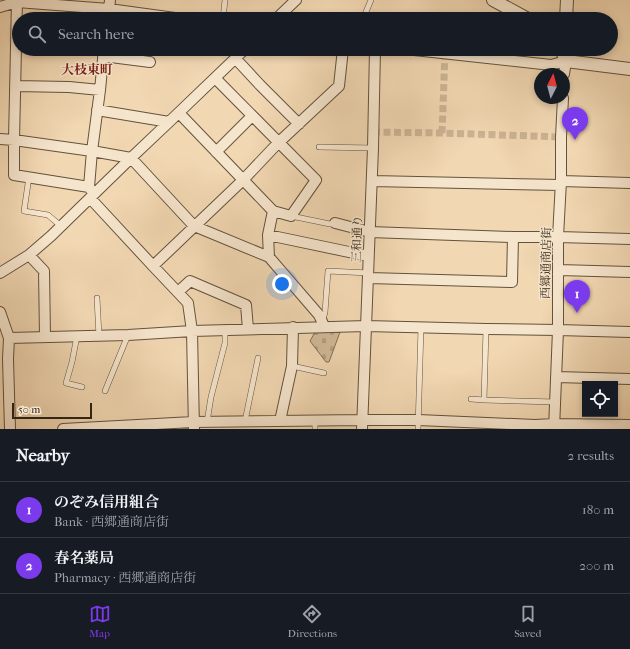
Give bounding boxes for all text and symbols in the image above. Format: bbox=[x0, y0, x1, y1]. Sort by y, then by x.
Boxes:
search box bbox=[12, 12, 618, 56]
icon: search bbox=[26, 23, 48, 45]
text: Search here bbox=[58, 25, 134, 43]
district label: 大枝東町 bbox=[61, 62, 113, 77]
north arrow bbox=[534, 68, 570, 104]
pin: 2 bbox=[562, 107, 588, 140]
street label: 三和通り bbox=[349, 215, 365, 263]
street label: 西郷通商店街 bbox=[538, 226, 554, 299]
your location bbox=[272, 274, 292, 294]
pin: 1 bbox=[564, 280, 590, 313]
map controls bbox=[582, 381, 618, 417]
button: locate bbox=[582, 381, 618, 417]
scale bar bbox=[12, 401, 92, 420]
text: 50 m bbox=[18, 403, 40, 416]
text: Nearby bbox=[16, 445, 70, 465]
text: 2 results bbox=[568, 448, 614, 463]
text: のぞみ信用組合 bbox=[54, 493, 159, 511]
text: 1 bbox=[27, 502, 31, 517]
text: 180 m bbox=[582, 502, 614, 517]
text: Bank · 西郷通商店街 bbox=[54, 514, 169, 529]
text: 春名薬局 bbox=[54, 549, 114, 567]
text: 2 bbox=[26, 558, 32, 573]
text: 200 m bbox=[579, 558, 614, 573]
text: Pharmacy · 西郷通商店街 bbox=[54, 570, 196, 585]
tab: Map bbox=[89, 603, 111, 640]
tab: Directions bbox=[288, 603, 337, 640]
tab: Saved bbox=[514, 603, 541, 640]

